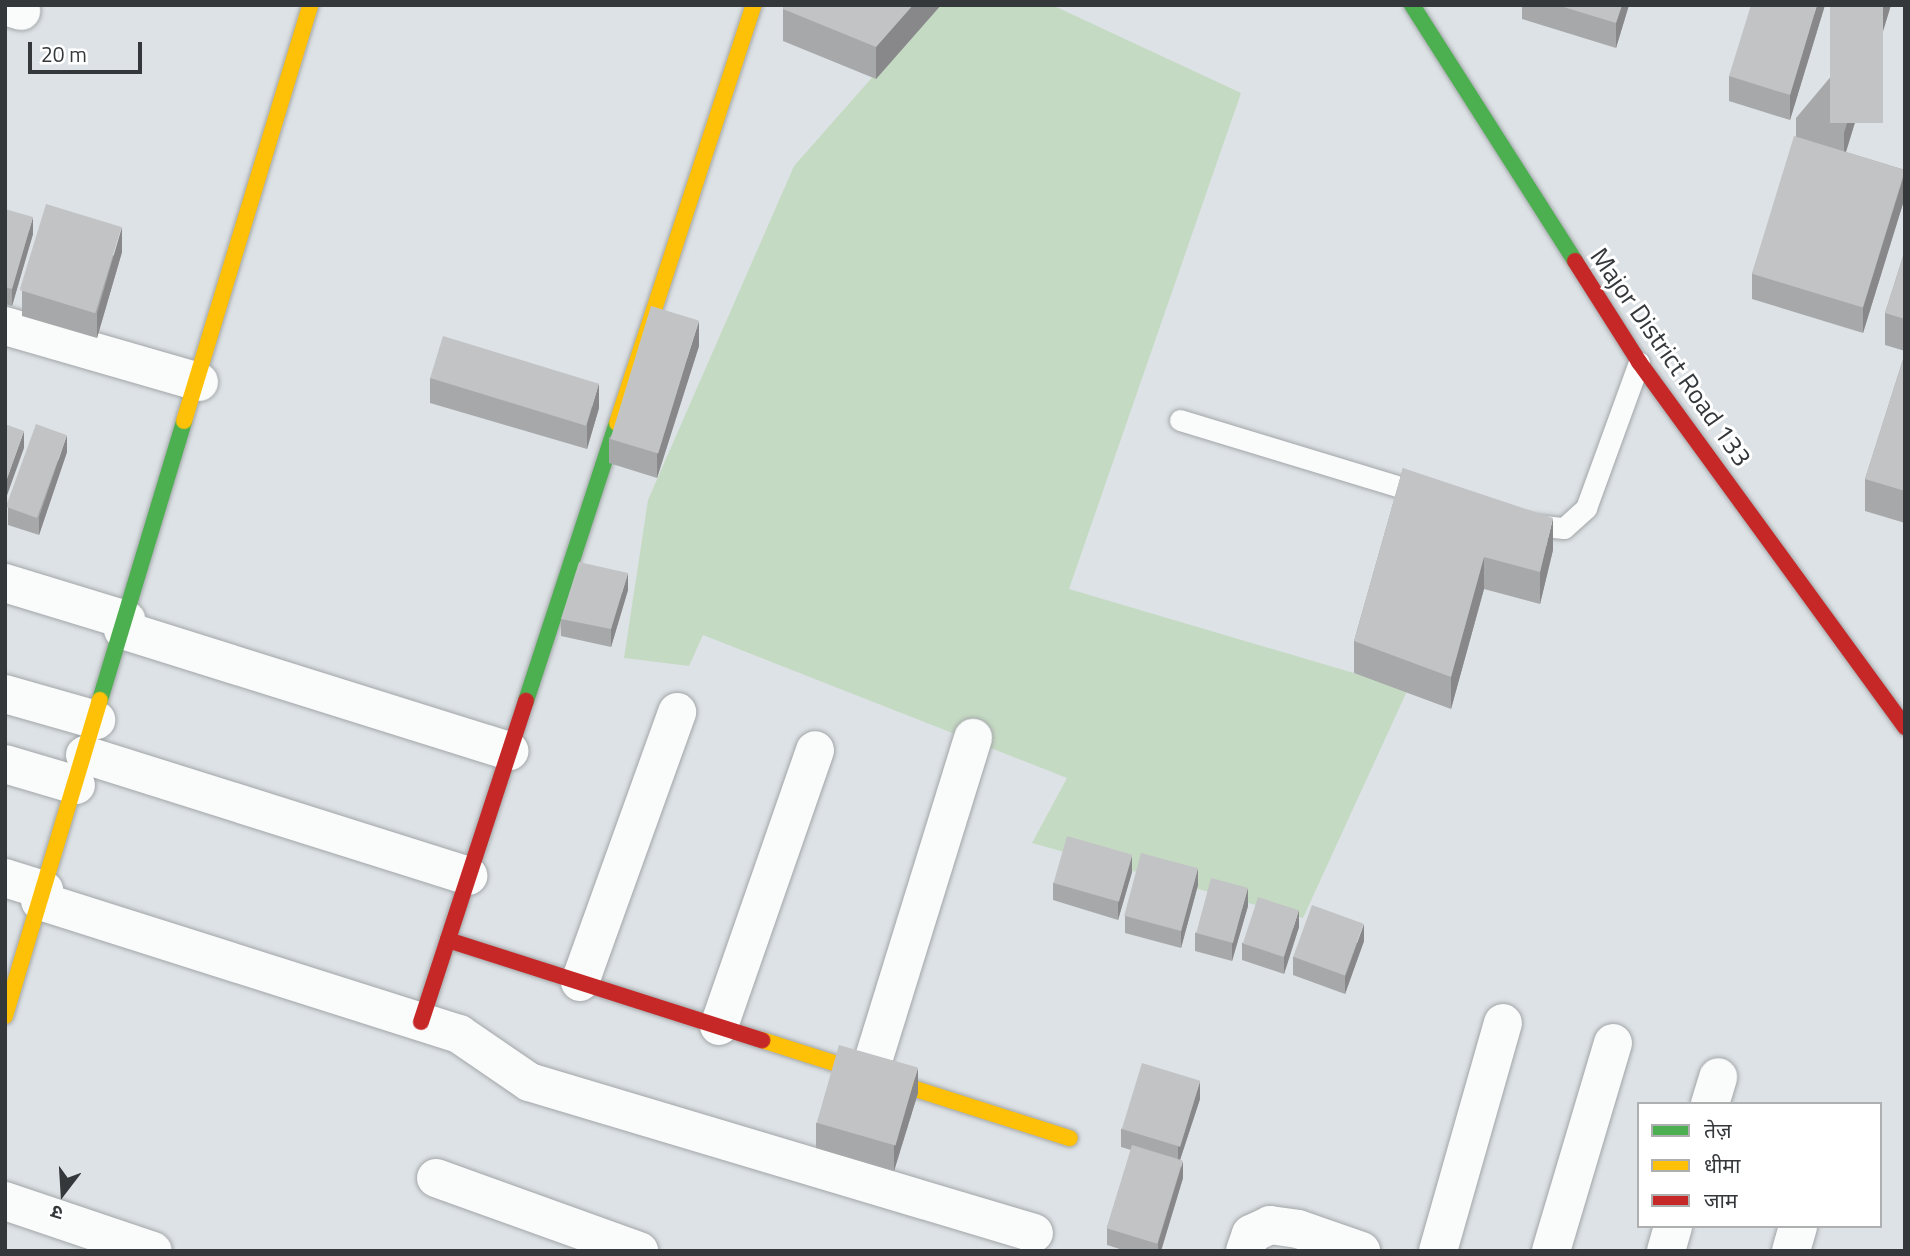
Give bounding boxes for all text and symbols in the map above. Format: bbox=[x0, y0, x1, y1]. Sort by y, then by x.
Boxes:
scale bar bbox=[32, 28, 145, 72]
text: 20 m bbox=[41, 38, 87, 70]
street label: Major District Road 133 bbox=[1584, 242, 1758, 472]
legend bbox=[1637, 1102, 1882, 1228]
text: तेज़ bbox=[1704, 1114, 1732, 1146]
text: धीमा bbox=[1704, 1149, 1740, 1181]
north arrow bbox=[28, 1158, 98, 1228]
text: जाम bbox=[1704, 1184, 1738, 1216]
text: उ bbox=[47, 1198, 66, 1229]

